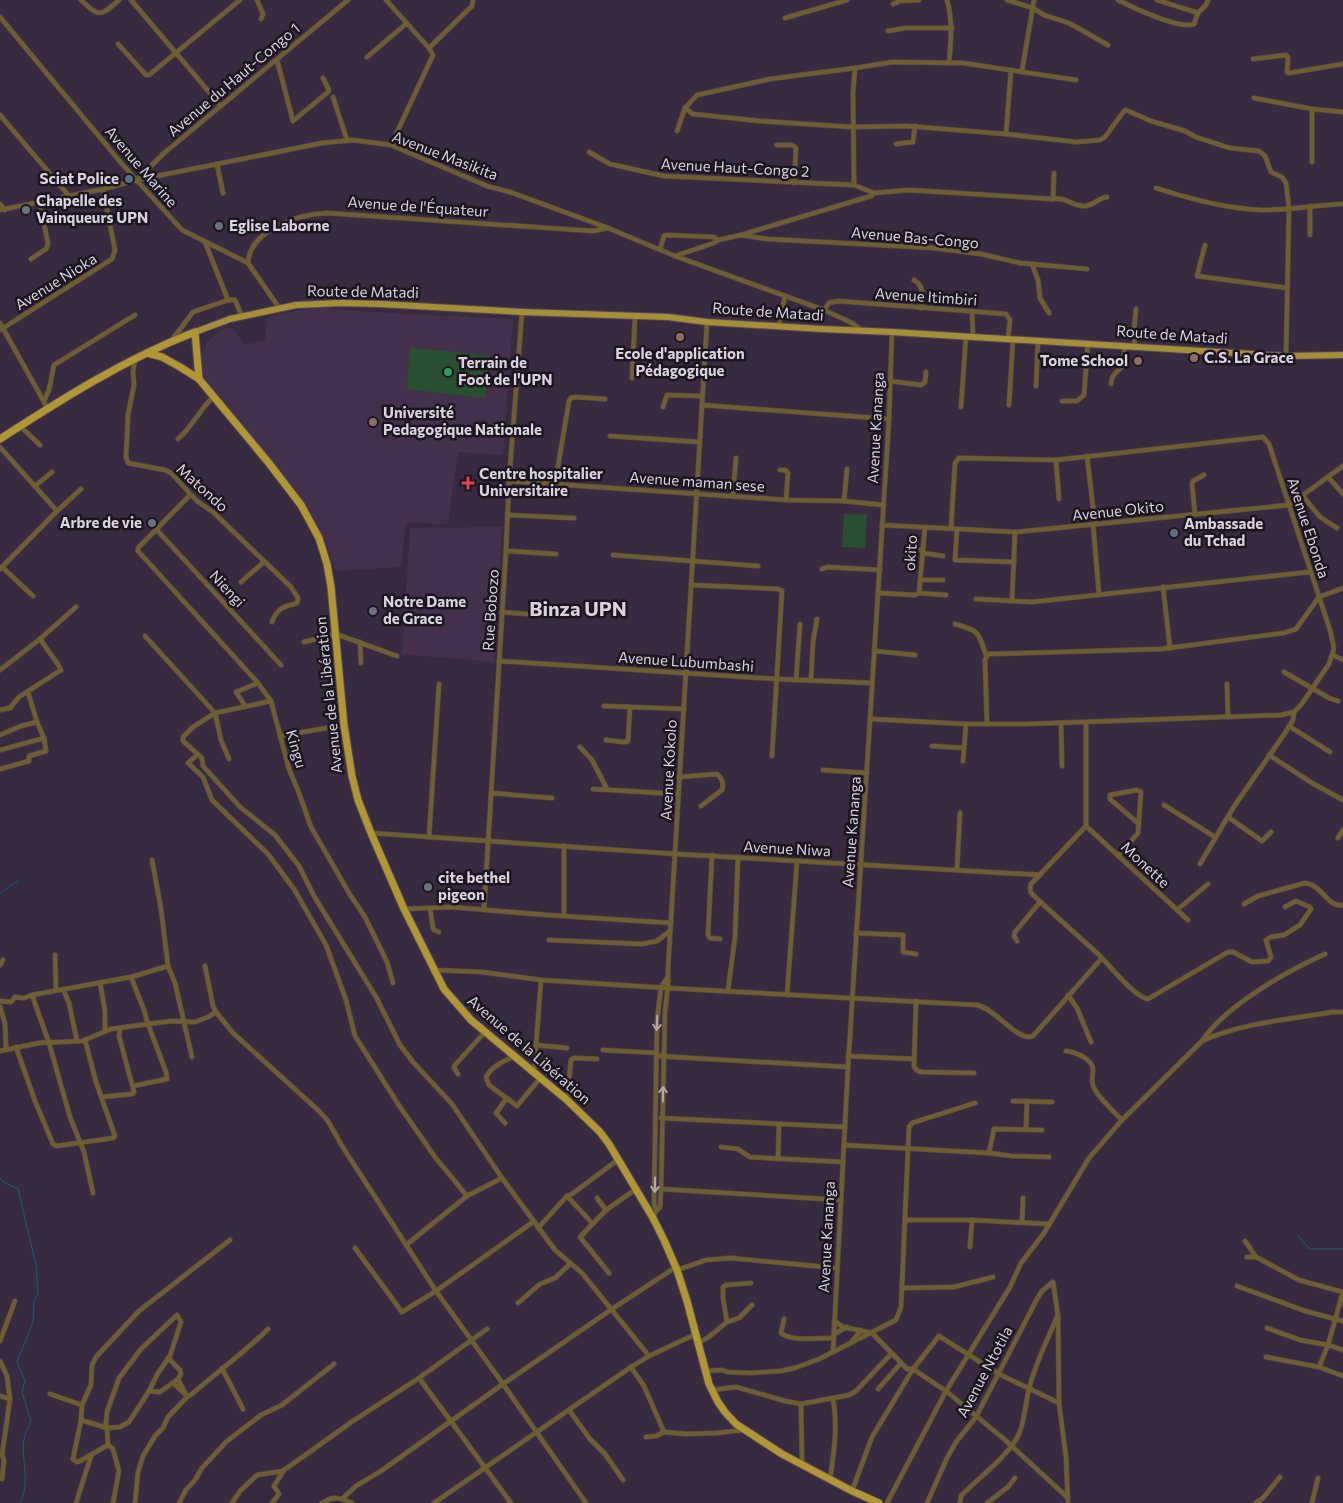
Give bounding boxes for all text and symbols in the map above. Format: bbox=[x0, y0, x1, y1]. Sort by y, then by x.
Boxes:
street label: Avenue du Haut-Congo 1 bbox=[164, 19, 303, 140]
street label: Avenue Marine bbox=[102, 122, 182, 211]
street label: Avenue Masikita bbox=[390, 127, 501, 183]
street label: Avenue Haut-Congo 2 bbox=[660, 154, 810, 180]
place label: Sciat Police bbox=[40, 169, 119, 187]
marker: Sciat Police bbox=[123, 173, 135, 185]
place label: Chapelle des Vainqueurs UPN bbox=[36, 191, 148, 226]
street label: Avenue de l'Équateur bbox=[347, 191, 489, 220]
marker: Chapelle des Vainqueurs UPN bbox=[20, 204, 32, 216]
place label: Eglise Laborne bbox=[229, 216, 330, 234]
marker: Eglise Laborne bbox=[213, 220, 225, 232]
street label: Avenue Bas-Congo bbox=[850, 222, 980, 252]
street label: Avenue Nioka bbox=[11, 249, 100, 313]
street label: Route de Matadi bbox=[307, 281, 419, 301]
street label: Avenue Itimbiri bbox=[874, 283, 978, 309]
street label: Route de Matadi bbox=[712, 298, 824, 324]
street label: Route de Matadi bbox=[1116, 321, 1228, 347]
marker: Ecole d'application Pédagogique bbox=[674, 331, 686, 343]
place label: Ecole d'application Pédagogique bbox=[615, 344, 745, 379]
place label: C.S. La Grace bbox=[1204, 348, 1294, 366]
place label: Tome School bbox=[1040, 351, 1128, 369]
marker: C.S. La Grace bbox=[1188, 352, 1200, 364]
place label: Terrain de Foot de l'UPN bbox=[458, 353, 552, 388]
marker: Tome School bbox=[1132, 355, 1144, 367]
marker: Terrain de Foot de l'UPN bbox=[442, 366, 454, 378]
street label: Avenue Kananga bbox=[863, 372, 887, 484]
place label: Université Pedagogique Nationale bbox=[383, 403, 542, 438]
marker: Université Pedagogique Nationale bbox=[367, 416, 379, 428]
street label: Matondo bbox=[173, 459, 232, 515]
place label: Centre hospitalier Universitaire bbox=[479, 464, 603, 499]
street label: Avenue maman sese bbox=[629, 467, 765, 495]
street label: Avenue Ebonda bbox=[1284, 475, 1334, 580]
marker: Centre hospitalier Universitaire bbox=[461, 476, 475, 490]
street label: Avenue Okito bbox=[1071, 496, 1165, 524]
place label: Arbre de vie bbox=[60, 513, 142, 531]
place label: Ambassade du Tchad bbox=[1184, 514, 1263, 549]
marker: Arbre de vie bbox=[146, 517, 158, 529]
marker: Ambassade du Tchad bbox=[1168, 527, 1180, 539]
street label: okito bbox=[900, 534, 920, 571]
street label: Niengi bbox=[206, 566, 249, 610]
street label: Rue Bobozo bbox=[478, 568, 502, 651]
place label: Notre Dame de Grace bbox=[383, 592, 466, 627]
district label: Binza UPN bbox=[529, 596, 627, 620]
marker: Notre Dame de Grace bbox=[367, 605, 379, 617]
street label: Avenue de la Libération bbox=[311, 616, 345, 774]
street label: Avenue Lubumbashi bbox=[618, 647, 755, 675]
street label: Avenue Kokolo bbox=[656, 719, 680, 821]
street label: Kingu bbox=[283, 727, 311, 770]
street label: Avenue Kananga bbox=[838, 776, 864, 888]
street label: Avenue Niwa bbox=[743, 837, 831, 859]
street label: Monette bbox=[1118, 837, 1174, 891]
place label: cite bethel pigeon bbox=[438, 868, 510, 903]
marker: cite bethel pigeon bbox=[422, 881, 434, 893]
street label: Avenue de la Libération bbox=[464, 991, 595, 1108]
one-way arrow bbox=[653, 1015, 662, 1031]
one-way arrow bbox=[658, 1087, 667, 1103]
one-way arrow bbox=[650, 1177, 660, 1193]
street label: Avenue Kananga bbox=[814, 1181, 838, 1293]
street label: Avenue Ntotila bbox=[953, 1323, 1016, 1420]

